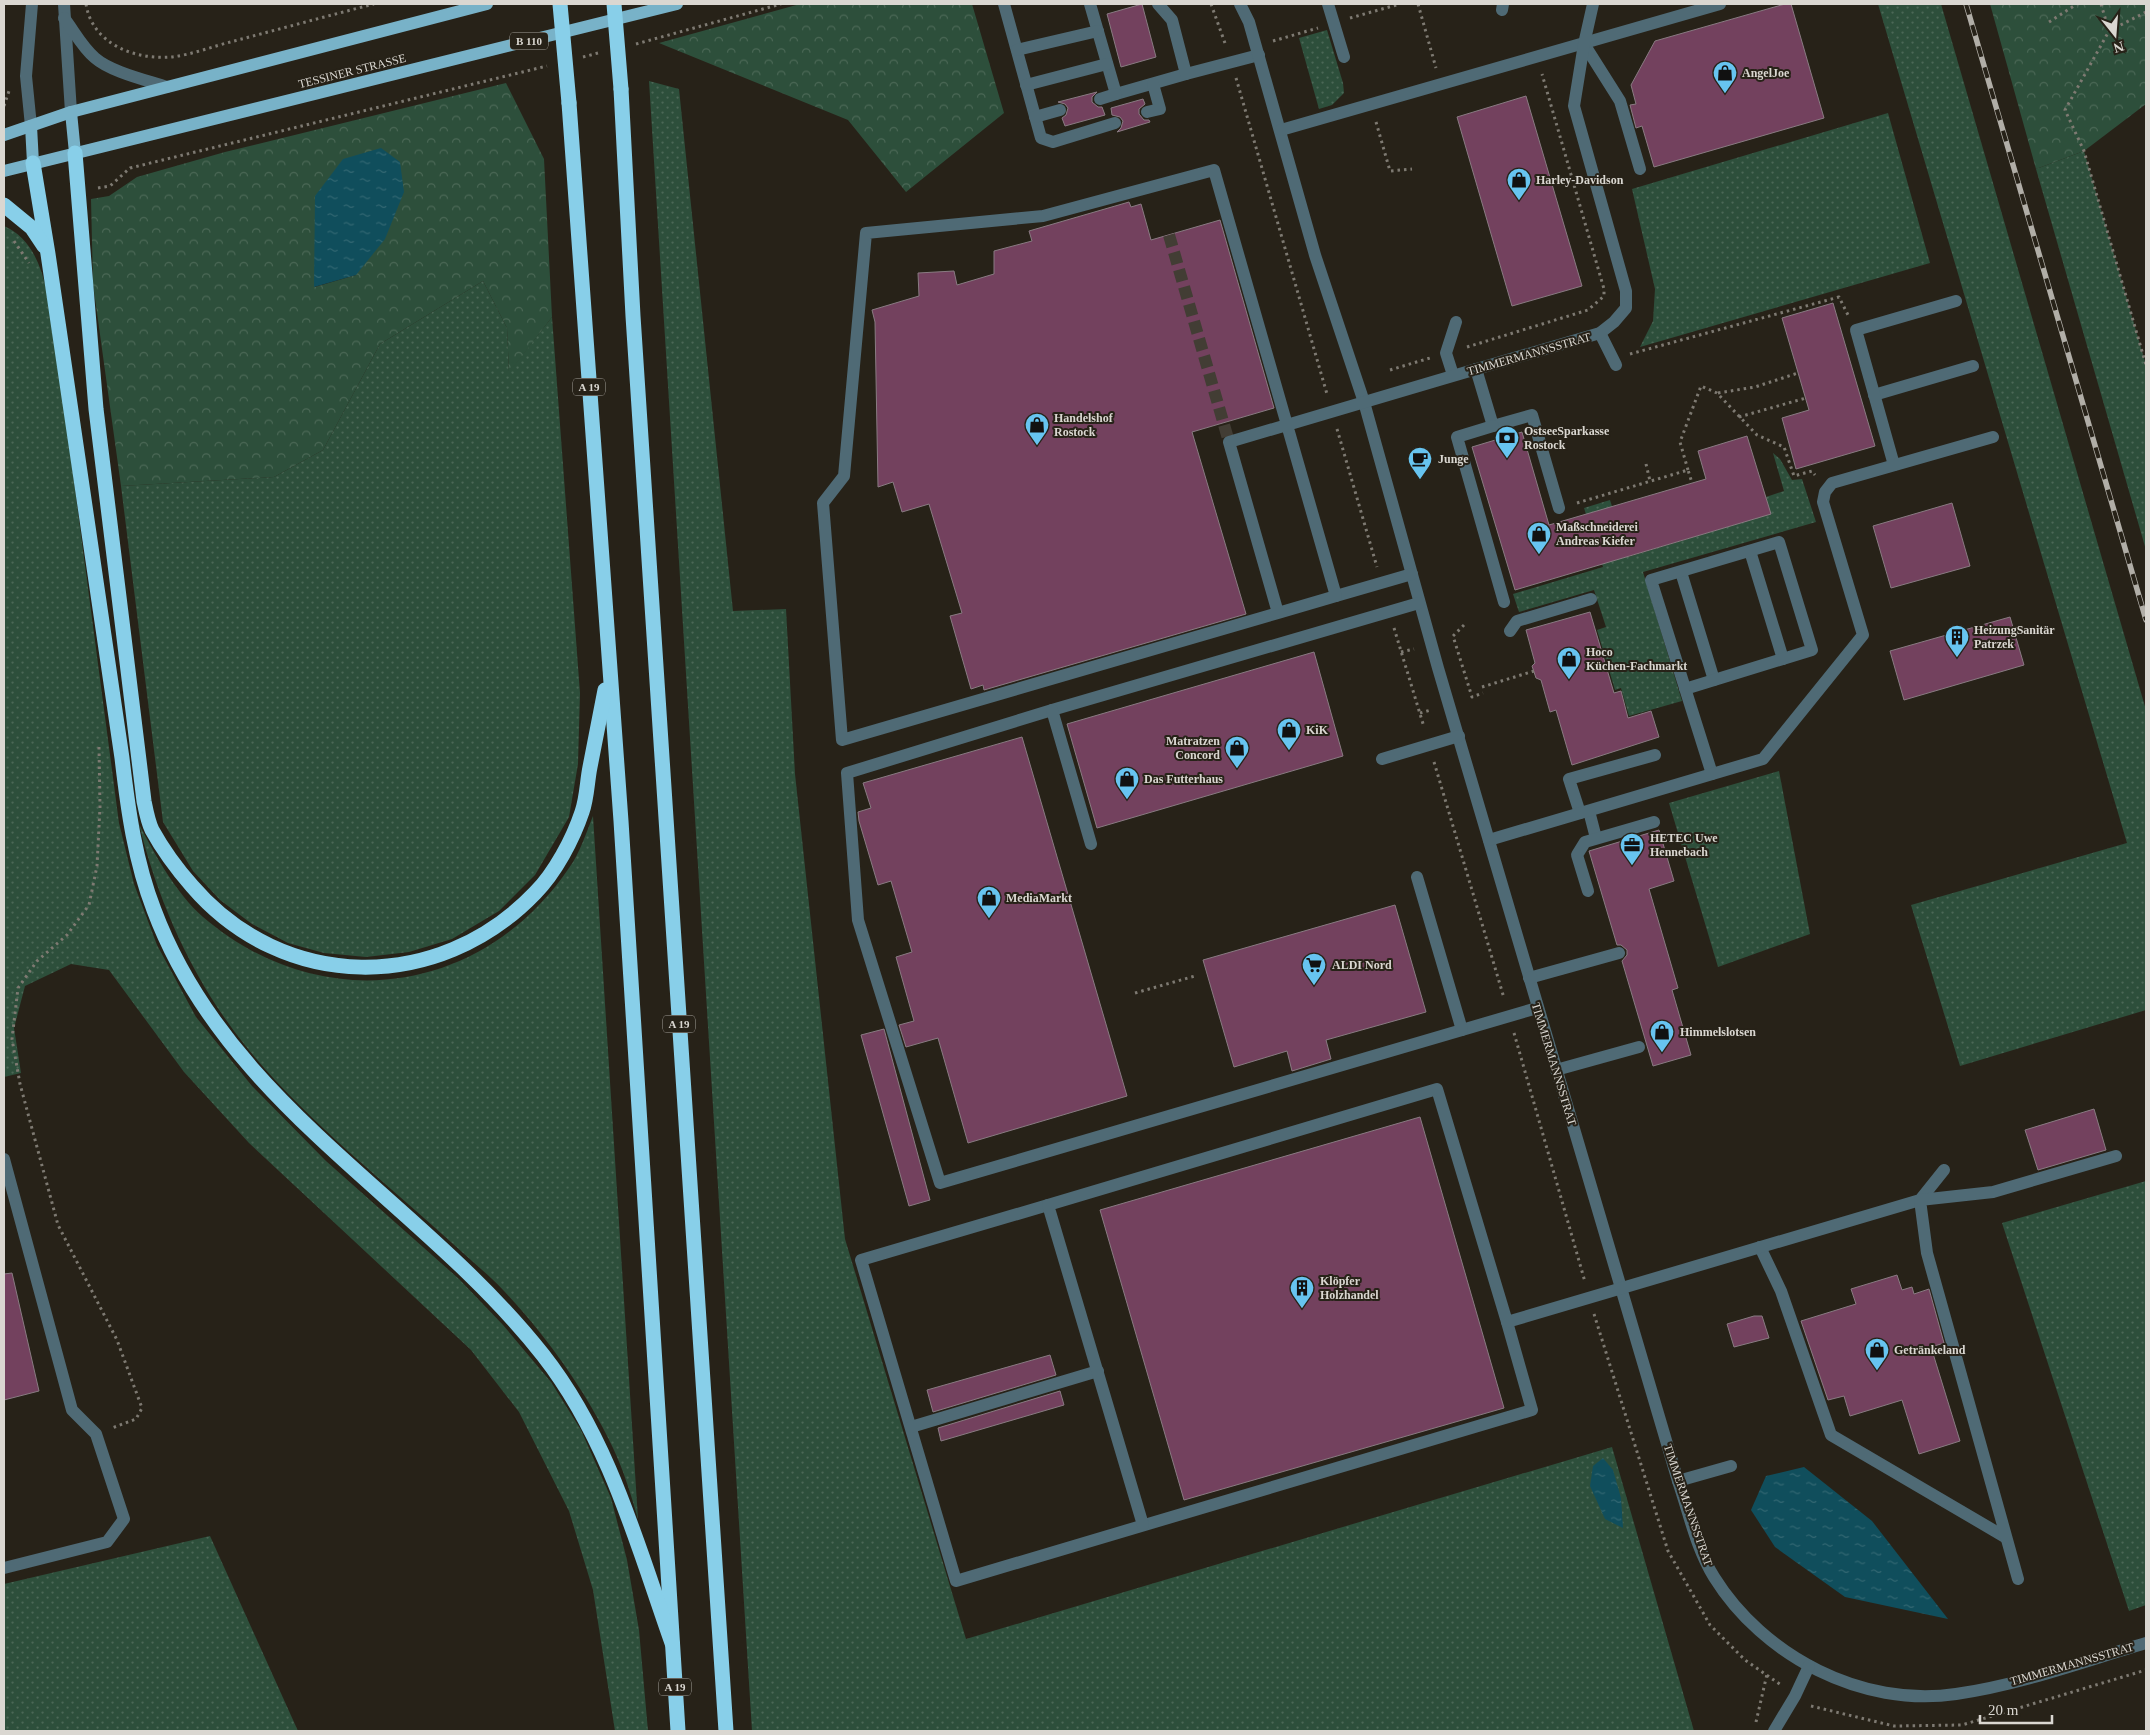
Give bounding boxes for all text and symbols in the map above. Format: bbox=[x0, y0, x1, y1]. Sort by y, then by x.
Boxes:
north arrow bbox=[2090, 10, 2140, 60]
road number: B 110 bbox=[510, 32, 548, 49]
text: N bbox=[2112, 38, 2126, 56]
street label: TESSINER STRASSE bbox=[297, 51, 407, 91]
shop icon: AngelJoe bbox=[1712, 60, 1738, 94]
place label: AngelJoe bbox=[1742, 66, 1790, 80]
shop icon: Harley-Davidson bbox=[1506, 167, 1532, 201]
place label: Harley-Davidson bbox=[1536, 173, 1624, 187]
street label: TIMMERMANNSSTRAT bbox=[1466, 329, 1593, 378]
road number: A 19 bbox=[573, 378, 605, 396]
place label: Handelshof Rostock bbox=[1054, 411, 1114, 439]
shop icon: Handelshof Rostock bbox=[1024, 412, 1050, 446]
place label: OstseeSparkasse Rostock bbox=[1524, 424, 1610, 452]
bank icon: OstseeSparkasse Rostock bbox=[1494, 425, 1520, 459]
cafe icon: Junge bbox=[1407, 446, 1433, 480]
place label: Junge bbox=[1438, 452, 1469, 466]
place label: Maßschneiderei Andreas Kiefer bbox=[1556, 520, 1638, 548]
shop icon: Maßschneiderei Andreas Kiefer bbox=[1526, 521, 1552, 555]
place label: HeizungSanitär Patrzek bbox=[1974, 623, 2055, 651]
building icon: HeizungSanitär Patrzek bbox=[1944, 624, 1970, 658]
place label: Hoco Küchen-Fachmarkt bbox=[1586, 645, 1687, 673]
shop icon: Hoco Küchen-Fachmarkt bbox=[1556, 646, 1582, 680]
shop icon: KiK bbox=[1276, 717, 1302, 751]
place label: KiK bbox=[1306, 723, 1329, 737]
place label: Matratzen Concord bbox=[1166, 734, 1220, 762]
shop icon: Matratzen Concord bbox=[1224, 735, 1250, 769]
shop icon: Das Futterhaus bbox=[1114, 766, 1140, 800]
place label: Das Futterhaus bbox=[1144, 772, 1223, 786]
place label: HETEC Uwe Hennebach bbox=[1650, 831, 1718, 859]
office icon: HETEC Uwe Hennebach bbox=[1619, 832, 1645, 866]
shop icon: MediaMarkt bbox=[976, 885, 1002, 919]
place label: MediaMarkt bbox=[1006, 891, 1072, 905]
supermarket icon: ALDI Nord bbox=[1301, 952, 1327, 986]
place label: ALDI Nord bbox=[1332, 958, 1392, 972]
street label: TIMMERMANNSSTRAT bbox=[1529, 1001, 1580, 1128]
road number: A 19 bbox=[663, 1016, 695, 1032]
shop icon: Himmelslotsen bbox=[1649, 1019, 1675, 1053]
place label: Himmelslotsen bbox=[1680, 1025, 1756, 1039]
place label: Klöpfer Holzhandel bbox=[1320, 1274, 1379, 1302]
building icon: Klöpfer Holzhandel bbox=[1289, 1275, 1315, 1309]
shop icon: Getränkeland bbox=[1864, 1337, 1890, 1371]
place label: Getränkeland bbox=[1894, 1343, 1966, 1357]
street label: TIMMERMANNSSTRAT bbox=[1661, 1442, 1716, 1568]
street label: TIMMERMANNSSTRAT bbox=[2009, 1639, 2136, 1688]
road number: A 19 bbox=[659, 1678, 691, 1695]
scale bar bbox=[1980, 1692, 2052, 1724]
text: 20 m bbox=[1988, 1702, 2019, 1718]

